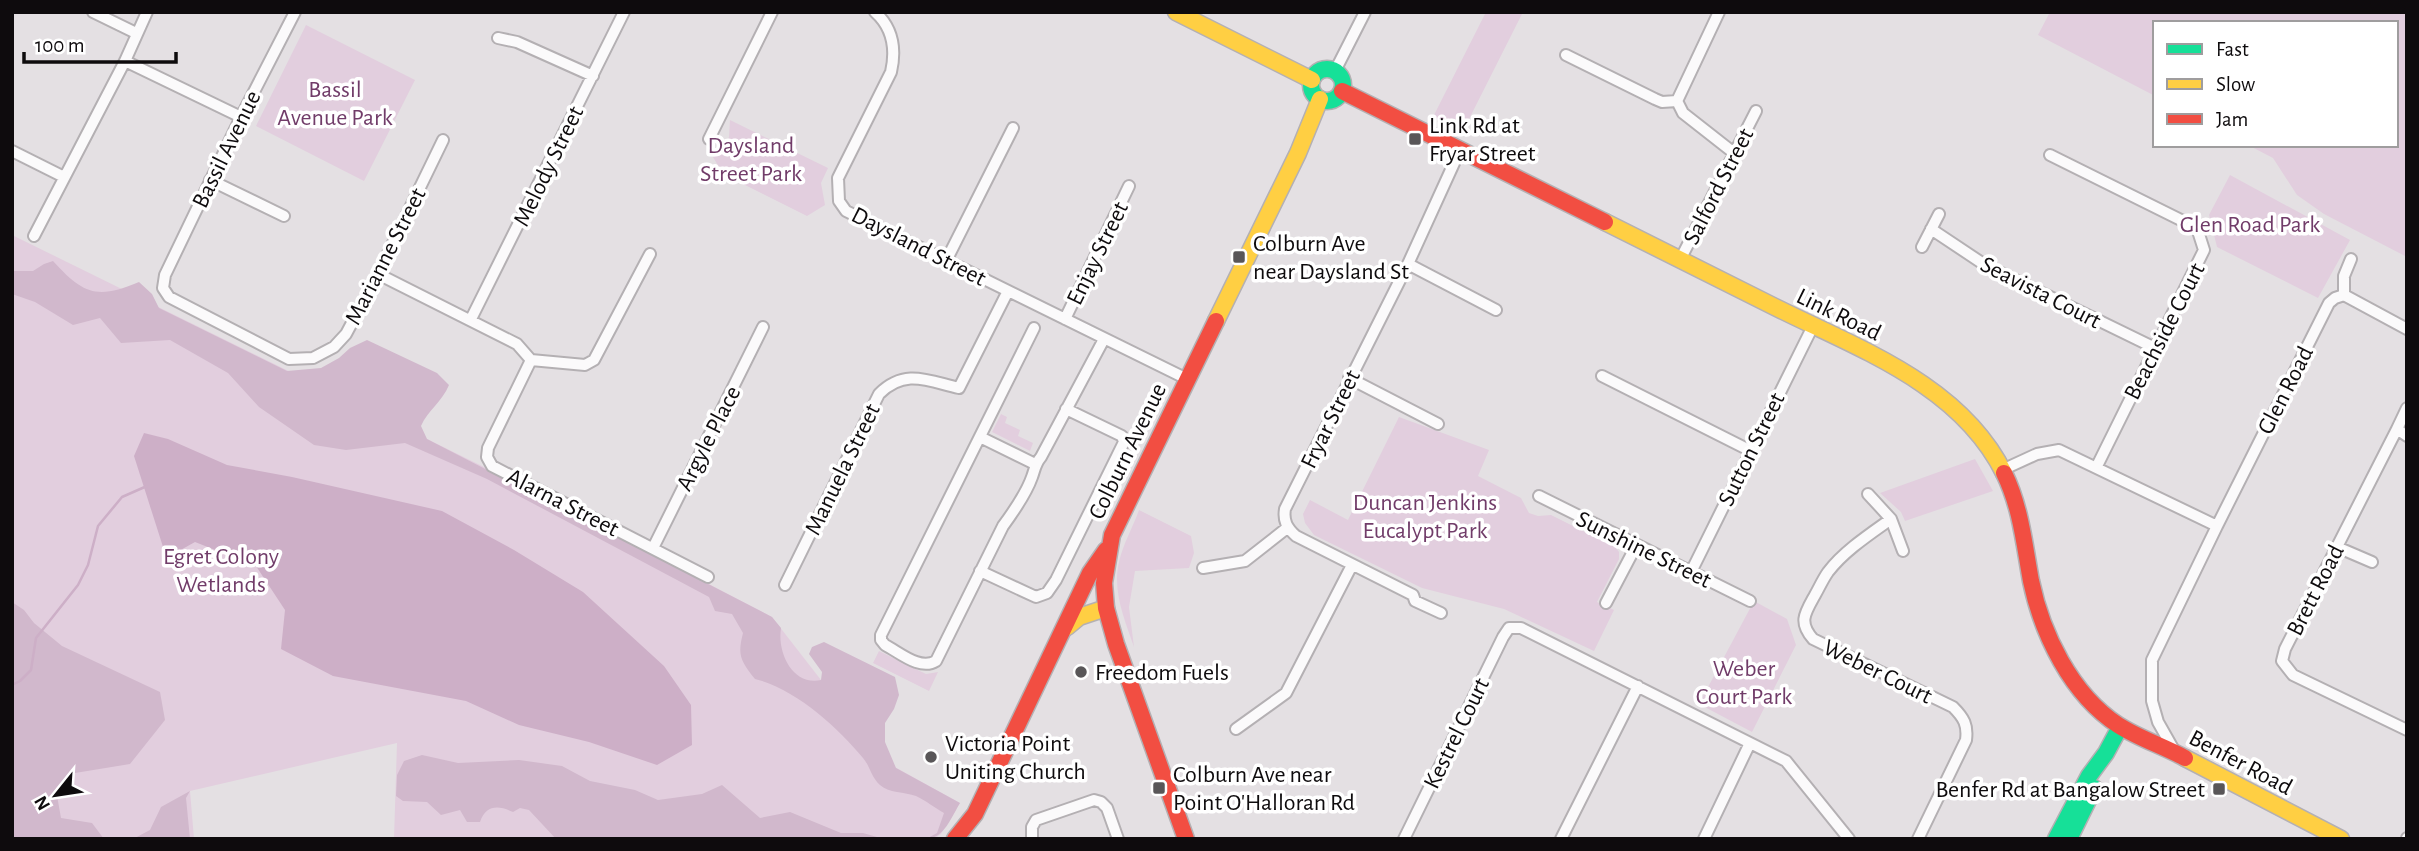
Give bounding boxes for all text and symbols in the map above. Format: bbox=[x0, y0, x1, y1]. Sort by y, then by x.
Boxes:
scale bar bbox=[24, 21, 177, 65]
legend bbox=[2153, 21, 2398, 147]
text: 100 m bbox=[35, 35, 85, 56]
text: Fast bbox=[2216, 39, 2249, 60]
text: Slow bbox=[2216, 74, 2255, 95]
park label: Bassil Avenue Park bbox=[277, 78, 393, 130]
street label: Bassil Avenue bbox=[188, 87, 266, 212]
street label: Melody Street bbox=[510, 102, 588, 230]
text: Jam bbox=[2216, 109, 2248, 130]
place label: Link Rd at Fryar Street bbox=[1429, 114, 1536, 166]
street label: Salford Street bbox=[1679, 124, 1759, 248]
marker: Link Rd at Fryar Street bbox=[1407, 131, 1423, 147]
park label: Daysland Street Park bbox=[700, 134, 802, 186]
street label: Marianne Street bbox=[341, 184, 431, 329]
street label: Enjay Street bbox=[1063, 198, 1133, 309]
street label: Daysland Street bbox=[847, 203, 990, 291]
park label: Glen Road Park bbox=[2180, 213, 2320, 237]
place label: Colburn Ave near Daysland St bbox=[1253, 232, 1409, 284]
marker: Colburn Ave near Daysland St bbox=[1231, 249, 1247, 265]
street label: Seavista Court bbox=[1977, 252, 2105, 334]
street label: Beachside Court bbox=[2120, 259, 2210, 404]
street label: Link Road bbox=[1792, 284, 1885, 346]
street label: Glen Road bbox=[2254, 343, 2318, 438]
street label: Fryar Street bbox=[1297, 366, 1365, 473]
street label: Colburn Avenue bbox=[1085, 380, 1171, 523]
street label: Argyle Place bbox=[672, 382, 745, 495]
street label: Sutton Street bbox=[1714, 389, 1790, 510]
street label: Manuela Street bbox=[801, 400, 885, 539]
street label: Alarna Street bbox=[503, 464, 623, 542]
park label: Duncan Jenkins Eucalypt Park bbox=[1353, 491, 1497, 543]
street label: Sunshine Street bbox=[1572, 507, 1715, 593]
street label: Brett Road bbox=[2283, 541, 2349, 640]
park label: Egret Colony Wetlands bbox=[163, 545, 279, 597]
street label: Weber Court bbox=[1819, 635, 1936, 709]
park label: Weber Court Park bbox=[1696, 657, 1792, 709]
place label: Freedom Fuels bbox=[1095, 661, 1229, 685]
marker: Freedom Fuels bbox=[1073, 664, 1089, 680]
street label: Kestrel Court bbox=[1420, 674, 1494, 793]
street label: Benfer Road bbox=[2185, 726, 2296, 800]
place label: Victoria Point Uniting Church bbox=[945, 732, 1086, 784]
marker: Victoria Point Uniting Church bbox=[923, 749, 939, 765]
north arrow bbox=[21, 760, 91, 830]
place label: Colburn Ave near Point O'Halloran Rd bbox=[1173, 763, 1355, 815]
place label: Benfer Rd at Bangalow Street bbox=[1935, 778, 2205, 802]
marker: Colburn Ave near Point O'Halloran Rd bbox=[1151, 780, 1167, 796]
marker: Benfer Rd at Bangalow Street bbox=[2211, 781, 2227, 797]
text: N bbox=[31, 792, 54, 813]

